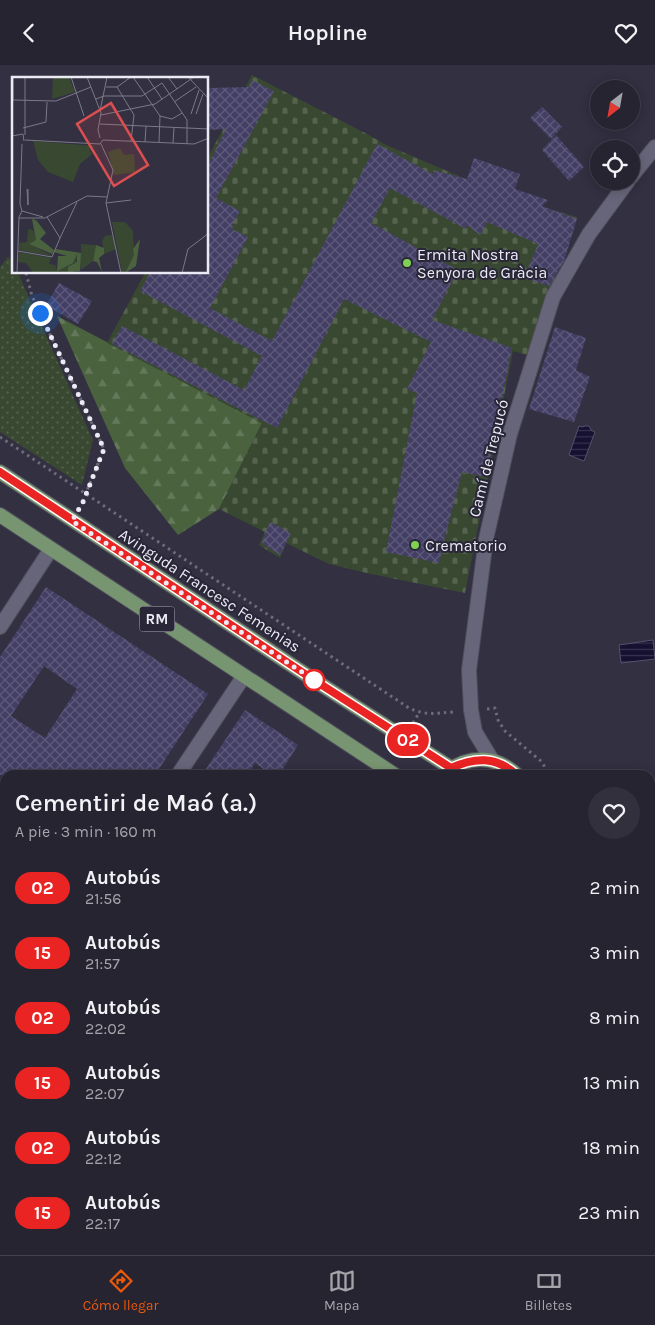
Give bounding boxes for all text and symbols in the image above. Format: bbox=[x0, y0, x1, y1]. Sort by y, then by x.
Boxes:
icon: back bbox=[15, 19, 43, 47]
icon: heart bbox=[612, 19, 640, 47]
text: Hopline bbox=[288, 20, 367, 46]
inset map bbox=[12, 77, 209, 274]
north arrow bbox=[590, 80, 640, 130]
map controls bbox=[590, 80, 640, 190]
button: locate bbox=[590, 140, 640, 190]
place label: Ermita Nostra Senyora de Gràcia bbox=[417, 245, 547, 282]
marker: Ermita Nostra Senyora de Gràcia bbox=[401, 257, 413, 269]
your location bbox=[28, 301, 53, 326]
street label: Camí de Trepucó bbox=[465, 397, 512, 519]
street label: Avinguda Francesc Femenias bbox=[115, 525, 304, 656]
place label: Crematorio bbox=[425, 536, 507, 555]
marker: Crematorio bbox=[409, 539, 421, 551]
road number: RM bbox=[140, 607, 174, 631]
unlabelled marker bbox=[303, 669, 325, 691]
line badge: 02 bbox=[386, 724, 430, 756]
text: 02 bbox=[397, 729, 419, 751]
button: heart bbox=[588, 787, 640, 839]
text: Cementiri de Maó (a.) bbox=[15, 789, 257, 817]
text: A pie · 3 min · 160 m bbox=[15, 822, 157, 841]
text: Autobús bbox=[85, 867, 161, 889]
text: 02 bbox=[31, 877, 54, 899]
text: 2 min bbox=[590, 877, 640, 899]
text: 21:56 bbox=[85, 889, 121, 908]
text: Autobús bbox=[85, 932, 161, 954]
text: 15 bbox=[34, 942, 51, 964]
text: 3 min bbox=[589, 942, 640, 964]
text: 21:57 bbox=[85, 954, 120, 973]
text: Autobús bbox=[85, 997, 161, 1019]
text: 02 bbox=[31, 1007, 54, 1029]
text: 8 min bbox=[589, 1007, 640, 1029]
text: 22:02 bbox=[85, 1019, 126, 1038]
text: Autobús bbox=[85, 1062, 161, 1084]
text: 15 bbox=[34, 1072, 51, 1094]
text: 13 min bbox=[583, 1072, 640, 1094]
text: 22:07 bbox=[85, 1084, 124, 1103]
text: Autobús bbox=[85, 1127, 161, 1149]
text: 02 bbox=[31, 1137, 54, 1159]
text: 18 min bbox=[583, 1137, 640, 1159]
text: 22:12 bbox=[85, 1149, 122, 1168]
text: Autobús bbox=[85, 1192, 161, 1214]
text: 15 bbox=[34, 1202, 51, 1224]
text: 23 min bbox=[578, 1202, 640, 1224]
text: 22:17 bbox=[85, 1214, 120, 1233]
tab: Cómo llegar bbox=[83, 1267, 159, 1314]
tab: Mapa bbox=[324, 1267, 359, 1314]
tab: Billetes bbox=[525, 1267, 572, 1314]

